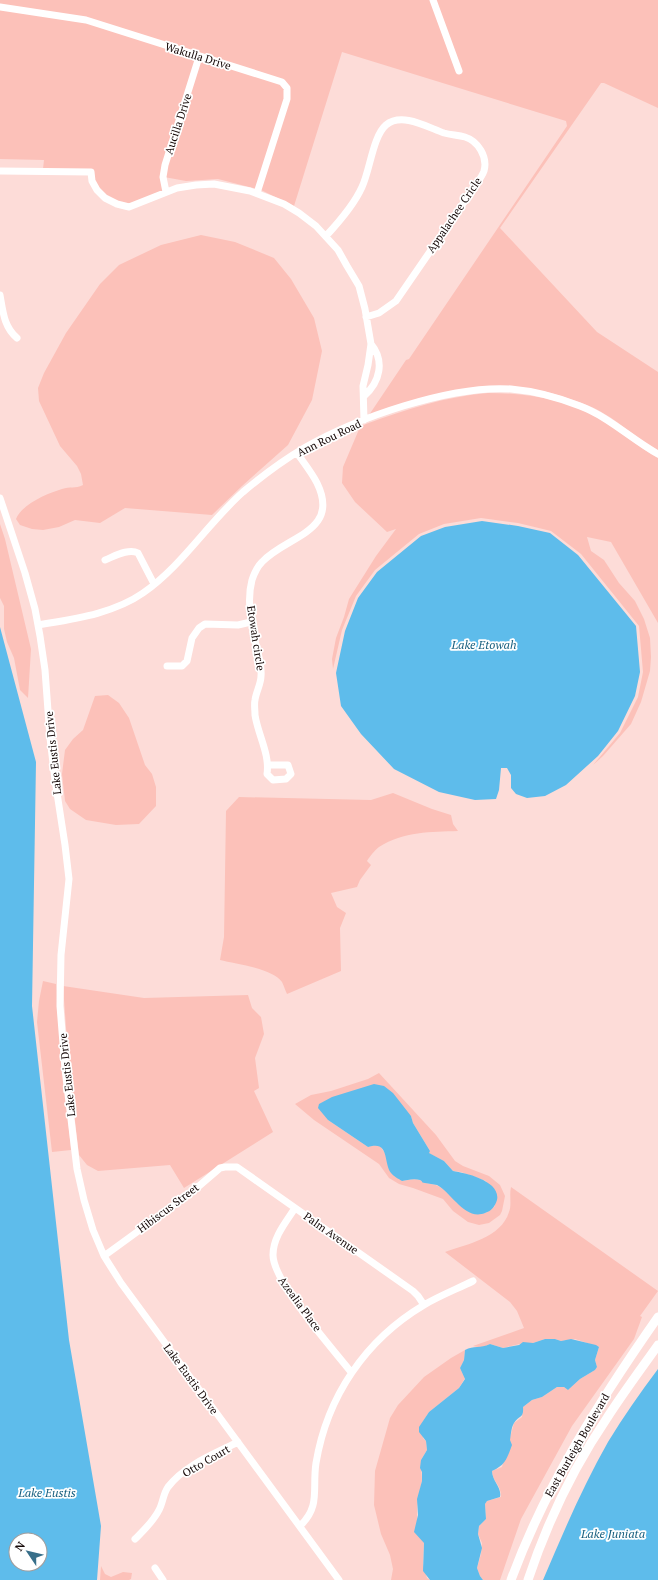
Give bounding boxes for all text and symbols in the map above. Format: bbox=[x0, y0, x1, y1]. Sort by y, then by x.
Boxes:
street label: Wakulla Drive bbox=[163, 39, 233, 73]
street label: Aucilla Drive bbox=[162, 91, 195, 156]
street label: Appalachee Cricle bbox=[424, 174, 485, 256]
street label: Ann Rou Road bbox=[295, 416, 363, 460]
street label: Etowah circle bbox=[244, 604, 268, 672]
water label: Lake Etowah bbox=[451, 637, 517, 652]
street label: Lake Eustis Drive bbox=[42, 710, 64, 795]
street label: Lake Eustis Drive bbox=[56, 1032, 78, 1117]
street label: Hibiscus Street bbox=[134, 1180, 202, 1236]
street label: Palm Avenue bbox=[301, 1209, 361, 1257]
street label: Azealia Place bbox=[275, 1274, 325, 1335]
street label: Lake Eustis Drive bbox=[161, 1341, 222, 1417]
street label: East Burleigh Boulevard bbox=[542, 1391, 612, 1499]
street label: Otto Court bbox=[180, 1442, 232, 1480]
water label: Lake Eustis bbox=[17, 1485, 76, 1500]
water label: Lake Juniata bbox=[580, 1526, 645, 1541]
north arrow bbox=[8, 1532, 48, 1572]
text: N bbox=[12, 1538, 28, 1554]

